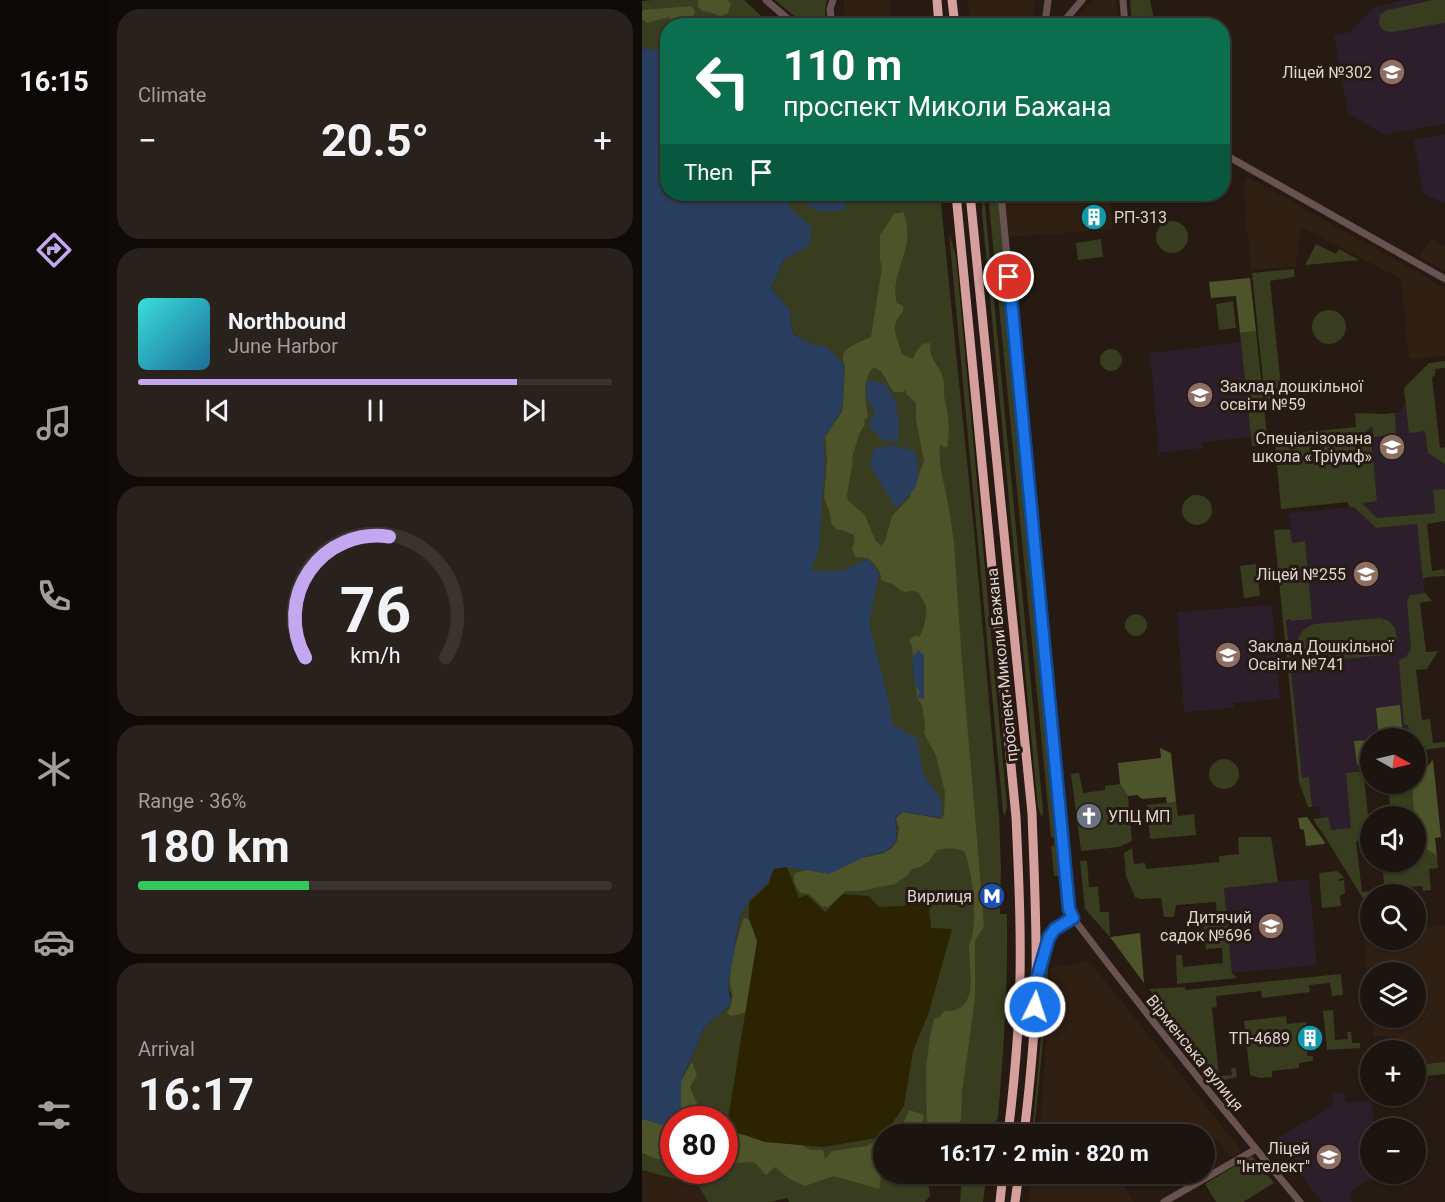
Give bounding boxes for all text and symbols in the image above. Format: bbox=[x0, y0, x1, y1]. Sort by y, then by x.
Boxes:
text: 110 m bbox=[783, 41, 902, 90]
icon: left bbox=[684, 42, 762, 120]
school or university icon: Ліцей №302 bbox=[1377, 57, 1407, 87]
place label: Ліцей №302 bbox=[1282, 63, 1372, 82]
text: 16:15 bbox=[19, 66, 89, 98]
text: Climate bbox=[138, 83, 206, 107]
text: проспект Миколи Бажана bbox=[783, 91, 1111, 123]
text: 20.5° bbox=[321, 114, 429, 167]
text: − bbox=[138, 121, 157, 160]
text: + bbox=[593, 121, 612, 160]
icon: arrive bbox=[745, 156, 778, 189]
text: Then bbox=[684, 160, 733, 185]
building icon: РП-313 bbox=[1079, 202, 1109, 232]
place label: РП-313 bbox=[1114, 208, 1167, 227]
icon: directions bbox=[33, 229, 75, 271]
pin bbox=[983, 251, 1034, 302]
icon: arrive bbox=[992, 260, 1025, 293]
text: Northbound bbox=[228, 309, 346, 334]
text: June Harbor bbox=[228, 334, 338, 358]
place label: Заклад дошкільної освіти №59 bbox=[1220, 377, 1364, 414]
school or university icon: Заклад дошкільної освіти №59 bbox=[1185, 380, 1215, 410]
icon: previous bbox=[201, 394, 234, 427]
icon: pause bbox=[359, 394, 392, 427]
icon: next bbox=[517, 394, 550, 427]
icon: music bbox=[33, 402, 75, 444]
place label: Спеціалізована школа «Тріумф» bbox=[1252, 429, 1372, 466]
school or university icon: Спеціалізована школа «Тріумф» bbox=[1377, 432, 1407, 462]
school or university icon: Ліцей №255 bbox=[1351, 559, 1381, 589]
place label: Ліцей №255 bbox=[1256, 565, 1346, 584]
street label: проспект Миколи Бажана bbox=[982, 567, 1022, 763]
text: 76 bbox=[339, 574, 411, 647]
icon: phone bbox=[33, 575, 75, 617]
place label: Заклад Дошкільної Освіти №741 bbox=[1248, 637, 1394, 674]
school or university icon: Заклад Дошкільної Освіти №741 bbox=[1213, 640, 1243, 670]
text: km/h bbox=[350, 643, 400, 668]
north arrow bbox=[1360, 728, 1426, 794]
map controls bbox=[1360, 728, 1426, 1184]
icon: climate bbox=[33, 748, 75, 790]
text: Range · 36% bbox=[138, 789, 246, 813]
church icon: УПЦ МП bbox=[1074, 801, 1104, 831]
button: sound bbox=[1360, 806, 1426, 872]
place label: УПЦ МП bbox=[1108, 807, 1171, 826]
text: 180 km bbox=[138, 820, 290, 873]
metro station icon: Вирлиця bbox=[977, 881, 1007, 911]
button: search bbox=[1360, 884, 1426, 950]
place label: Вирлиця bbox=[907, 887, 972, 906]
place label: Дитячий садок №696 bbox=[1160, 908, 1252, 945]
school or university icon: Дитячий садок №696 bbox=[1256, 911, 1286, 941]
icon: car bbox=[33, 921, 75, 963]
button: layers bbox=[1360, 962, 1426, 1028]
position arrow bbox=[1003, 975, 1067, 1039]
street label: Вірменська вулиця bbox=[1142, 991, 1248, 1115]
building icon: ТП-4689 bbox=[1295, 1023, 1325, 1053]
place label: ТП-4689 bbox=[1229, 1029, 1290, 1048]
text: Arrival bbox=[138, 1037, 195, 1061]
button: + bbox=[1360, 1040, 1426, 1106]
text: 16:17 bbox=[138, 1068, 254, 1121]
icon: filters bbox=[33, 1094, 75, 1136]
speed limit sign: 80 bbox=[660, 1106, 738, 1184]
button: − bbox=[1360, 1118, 1426, 1184]
place label: Ліцей "Інтелект" bbox=[1236, 1139, 1310, 1176]
text: 16:17 · 2 min · 820 m bbox=[939, 1141, 1149, 1166]
school or university icon: Ліцей "Інтелект" bbox=[1314, 1142, 1344, 1172]

